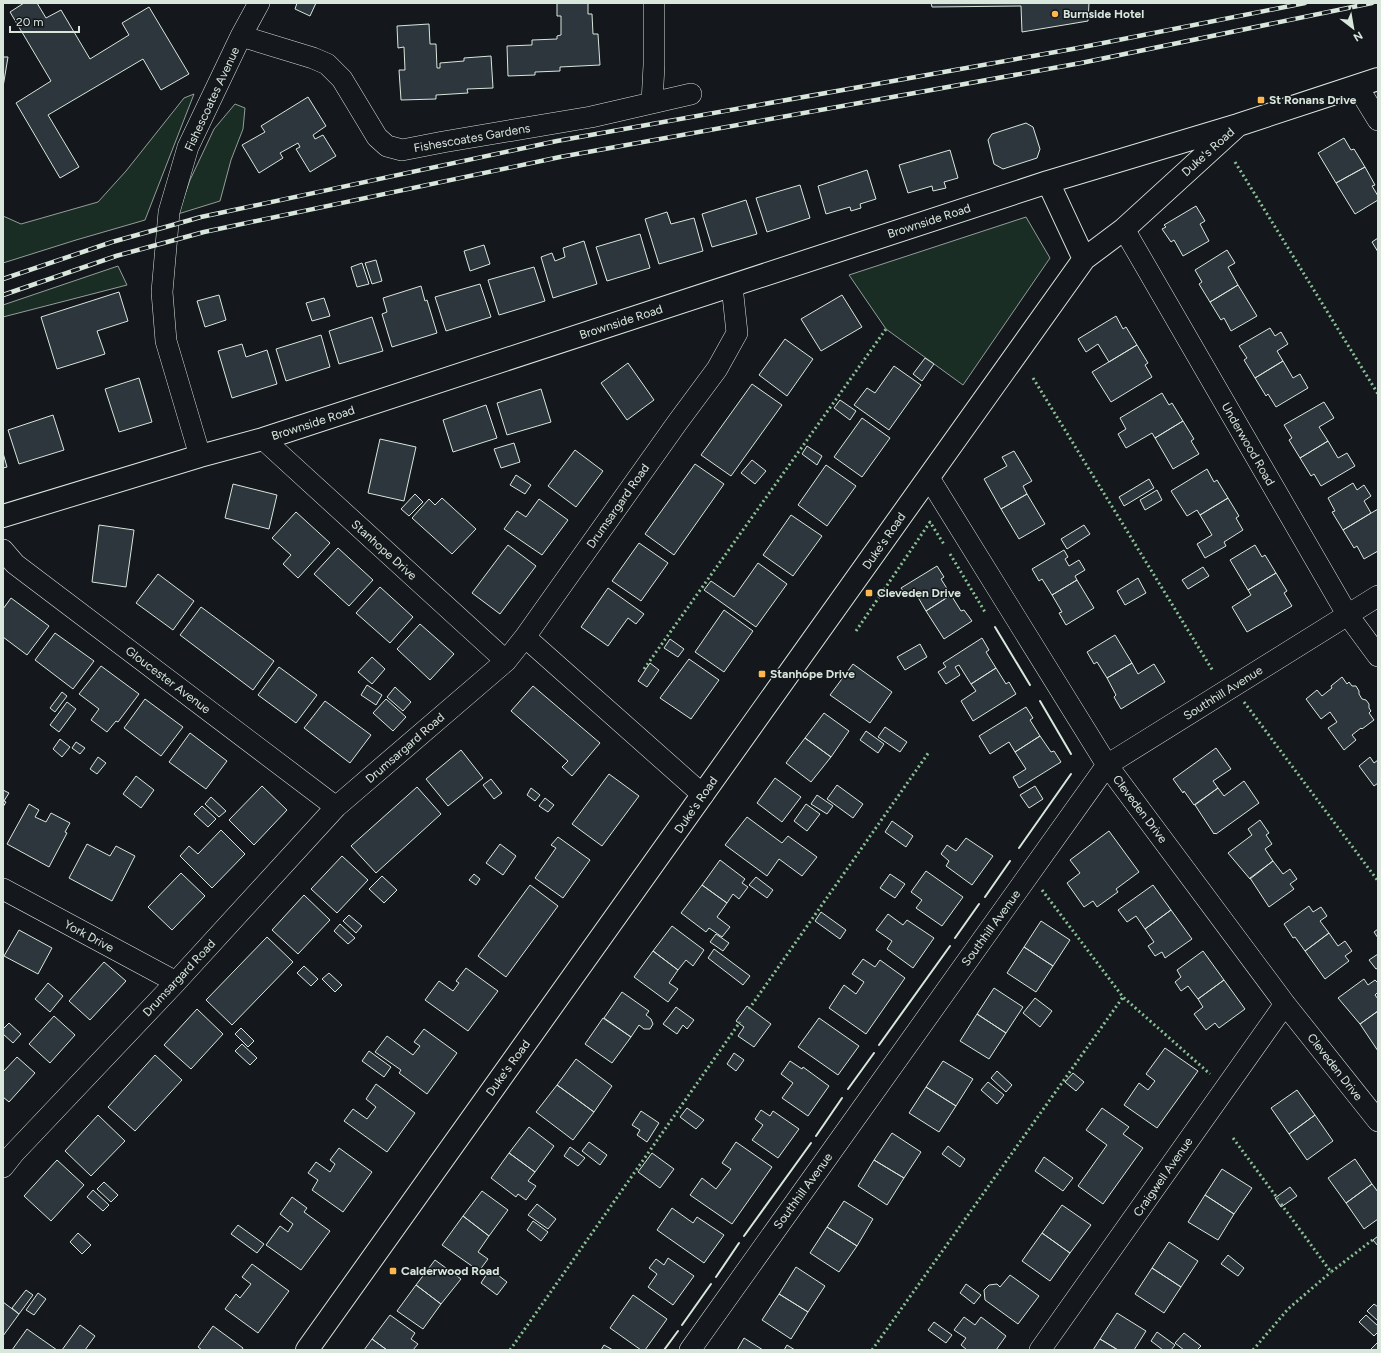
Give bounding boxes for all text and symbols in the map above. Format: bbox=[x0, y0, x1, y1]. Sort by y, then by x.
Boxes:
place label: Burnside Hotel bbox=[1063, 7, 1144, 21]
scale bar bbox=[10, 8, 79, 34]
north arrow bbox=[1333, 8, 1373, 48]
marker: Burnside Hotel bbox=[1050, 9, 1060, 19]
text: 20 m bbox=[16, 15, 44, 29]
text: N bbox=[1351, 28, 1365, 44]
street label: Fishescoates Avenue bbox=[182, 44, 243, 153]
place label: St Ronans Drive bbox=[1269, 93, 1357, 107]
marker: St Ronans Drive bbox=[1256, 95, 1266, 105]
street label: Fishescoates Gardens bbox=[413, 121, 532, 155]
street label: Duke's Road bbox=[1179, 125, 1237, 179]
street label: Brownside Road bbox=[886, 201, 972, 241]
street label: Brownside Road bbox=[578, 302, 664, 342]
street label: Underwood Road bbox=[1219, 400, 1277, 488]
street label: Brownside Road bbox=[270, 403, 356, 443]
street label: Drumsargard Road bbox=[584, 461, 652, 551]
street label: Duke's Road bbox=[859, 510, 909, 572]
street label: Stanhope Drive bbox=[349, 517, 420, 583]
place label: Cleveden Drive bbox=[877, 586, 961, 600]
marker: Cleveden Drive bbox=[864, 588, 874, 598]
street label: Gloucester Avenue bbox=[123, 644, 214, 717]
street label: Southhill Avenue bbox=[1181, 663, 1265, 723]
place label: Stanhope Drive bbox=[770, 667, 855, 681]
marker: Stanhope Drive bbox=[757, 669, 767, 679]
street label: Drumsargard Road bbox=[363, 710, 447, 786]
street label: Cleveden Drive bbox=[1110, 772, 1170, 846]
street label: Duke's Road bbox=[671, 774, 721, 836]
street label: Southhill Avenue bbox=[959, 887, 1024, 969]
street label: York Drive bbox=[62, 917, 117, 955]
street label: Drumsargard Road bbox=[140, 937, 218, 1019]
street label: Cleveden Drive bbox=[1304, 1031, 1366, 1104]
street label: Duke's Road bbox=[483, 1037, 533, 1099]
street label: Craigwell Avenue bbox=[1131, 1134, 1196, 1219]
street label: Southhill Avenue bbox=[771, 1150, 836, 1232]
place label: Calderwood Road bbox=[401, 1264, 499, 1278]
marker: Calderwood Road bbox=[388, 1266, 398, 1276]

